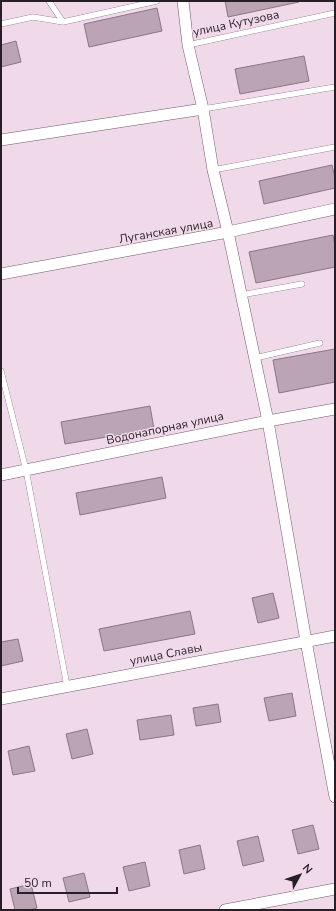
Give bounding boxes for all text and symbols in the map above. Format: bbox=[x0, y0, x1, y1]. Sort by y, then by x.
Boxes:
street label: улица Кутузова bbox=[191, 6, 281, 40]
street label: Луганская улица bbox=[118, 215, 214, 247]
street label: Водонапорная улица bbox=[105, 408, 225, 448]
street label: улица Славы bbox=[128, 639, 204, 669]
north arrow bbox=[280, 855, 320, 895]
text: N bbox=[299, 861, 316, 877]
scale bar bbox=[18, 869, 117, 895]
text: 50 m bbox=[24, 875, 52, 891]

